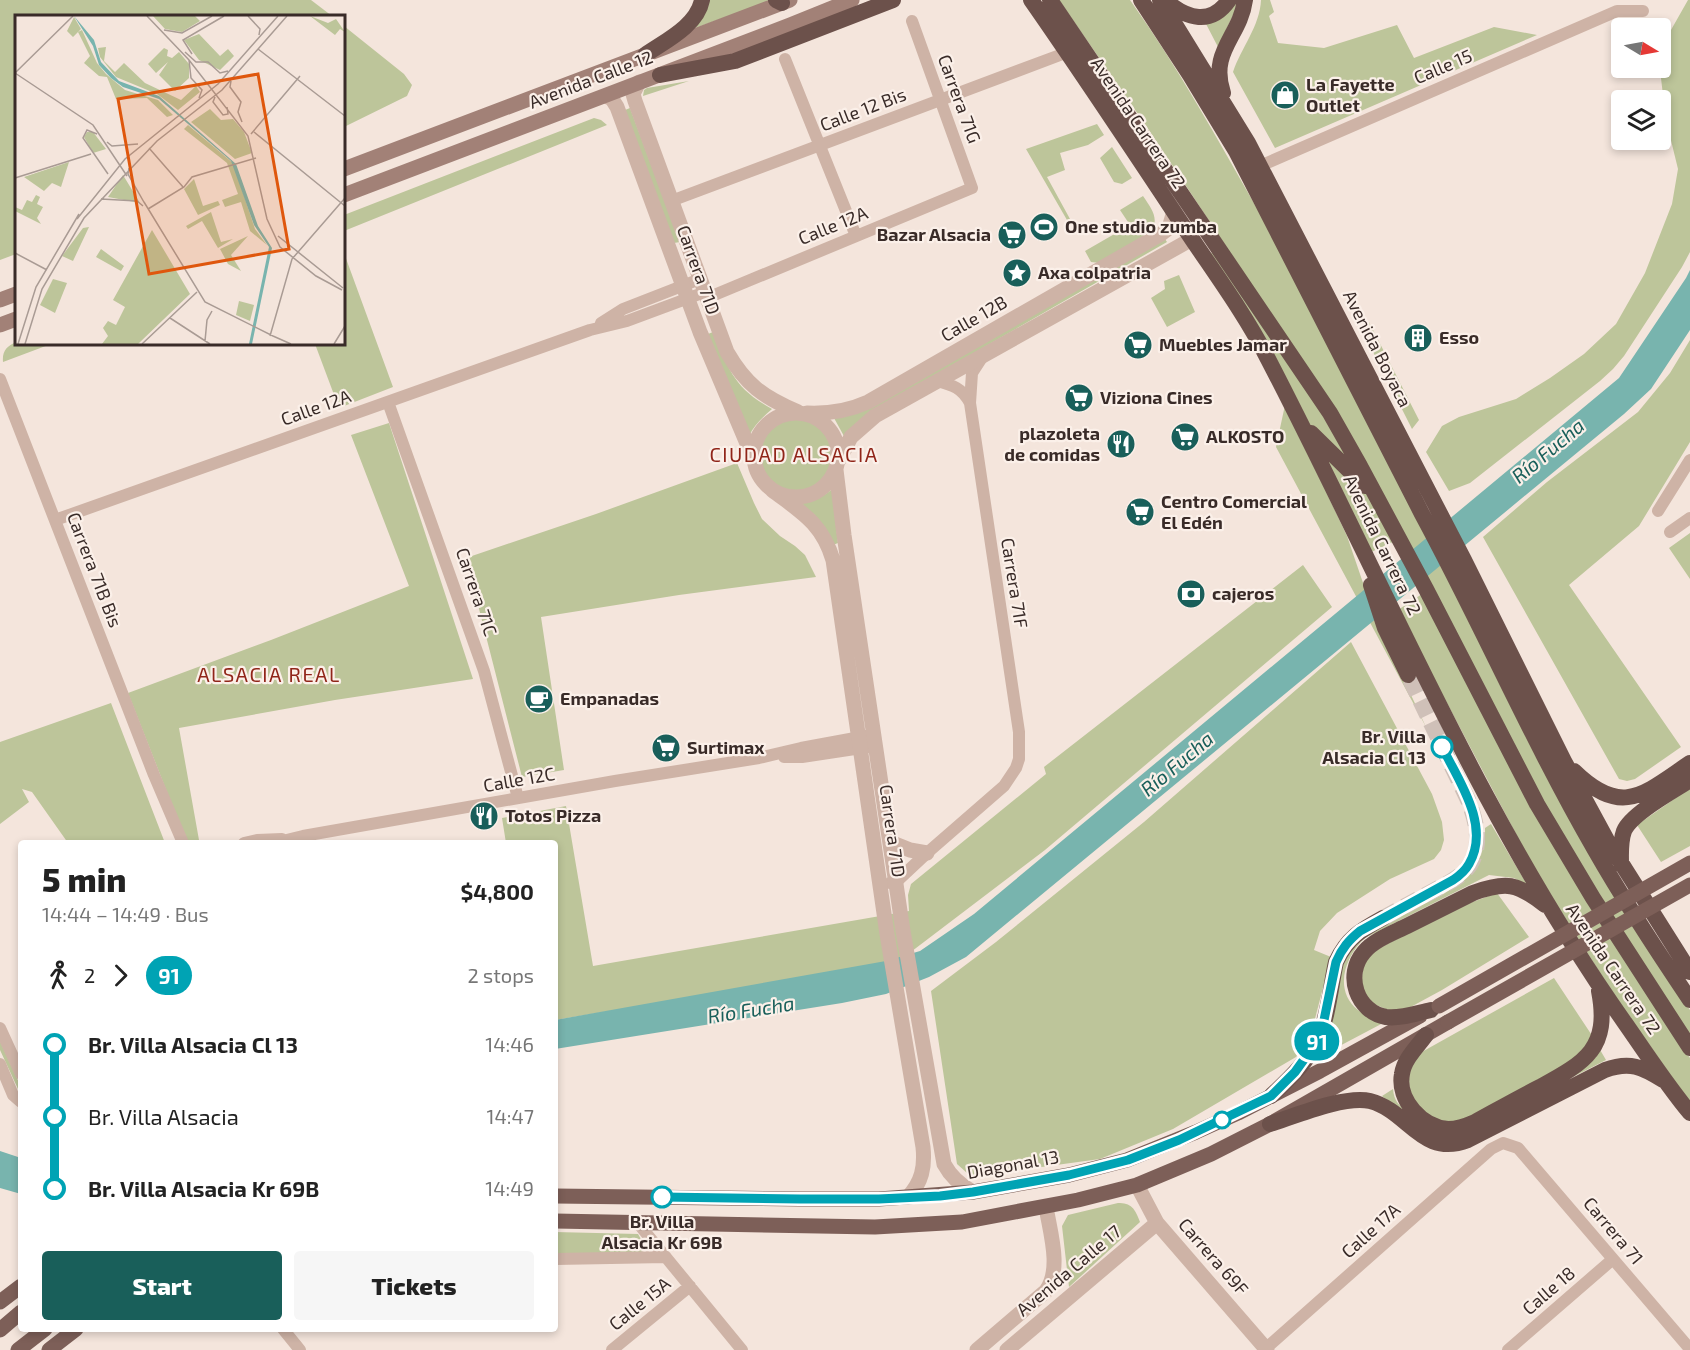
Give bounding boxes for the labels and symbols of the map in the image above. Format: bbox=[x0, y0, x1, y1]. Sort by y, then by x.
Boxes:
inset map bbox=[15, 15, 345, 345]
north arrow bbox=[1611, 18, 1671, 78]
street label: Calle 15 bbox=[1410, 44, 1475, 88]
street label: Avenida Calle 12 bbox=[526, 45, 656, 113]
street label: Carrera 71G bbox=[934, 51, 986, 146]
street label: Avenida Carrera 72 bbox=[1087, 53, 1191, 192]
place label: La Fayette Outlet bbox=[1306, 73, 1395, 116]
shop icon: La Fayette Outlet bbox=[1269, 79, 1301, 111]
street label: Calle 12 Bis bbox=[816, 83, 909, 136]
street label: Calle 12A bbox=[795, 201, 871, 249]
sports icon: One studio zumba bbox=[1028, 211, 1060, 243]
place label: One studio zumba bbox=[1065, 215, 1217, 237]
supermarket icon: Bazar Alsacia bbox=[996, 219, 1028, 251]
street label: Carrera 71D bbox=[673, 222, 725, 317]
place label: Bazar Alsacia bbox=[877, 223, 991, 245]
place icon: Axa colpatria bbox=[1001, 257, 1033, 289]
place label: Axa colpatria bbox=[1038, 261, 1151, 283]
street label: Avenida Boyaca bbox=[1339, 286, 1417, 411]
street label: Calle 12B bbox=[936, 290, 1011, 346]
building icon: Esso bbox=[1402, 322, 1434, 354]
place label: Esso bbox=[1439, 326, 1479, 348]
supermarket icon: Muebles Jamar bbox=[1122, 329, 1154, 361]
place label: Muebles Jamar bbox=[1159, 333, 1287, 355]
supermarket icon: Viziona Cines bbox=[1063, 382, 1095, 414]
street label: Calle 12A bbox=[278, 384, 354, 430]
place label: Viziona Cines bbox=[1100, 386, 1213, 408]
water label: Río Fucha bbox=[1506, 413, 1589, 488]
supermarket icon: ALKOSTO bbox=[1169, 421, 1201, 453]
place label: plazoleta de comidas bbox=[1004, 422, 1100, 465]
place label: ALKOSTO bbox=[1206, 425, 1284, 447]
restaurant icon: plazoleta de comidas bbox=[1105, 428, 1137, 460]
district label: CIUDAD ALSACIA bbox=[709, 442, 879, 466]
street label: Avenida Carrera 72 bbox=[1339, 471, 1426, 618]
place label: Centro Comercial El Edén bbox=[1161, 490, 1307, 533]
supermarket icon: Centro Comercial El Edén bbox=[1124, 496, 1156, 528]
street label: Carrera 71B Bis bbox=[63, 509, 127, 630]
street label: Carrera 71F bbox=[997, 536, 1033, 630]
street label: Carrera 71C bbox=[452, 545, 502, 639]
bank icon: cajeros bbox=[1175, 578, 1207, 610]
place label: cajeros bbox=[1212, 582, 1274, 604]
district label: ALSACIA REAL bbox=[197, 662, 341, 686]
cafe icon: Empanadas bbox=[523, 683, 555, 715]
place label: Empanadas bbox=[560, 687, 659, 709]
place label: Br. Villa Alsacia Cl 13 bbox=[1322, 725, 1426, 768]
water label: Río Fucha bbox=[1135, 726, 1218, 801]
supermarket icon: Surtimax bbox=[650, 732, 682, 764]
place label: Surtimax bbox=[687, 736, 765, 758]
marker: Br. Villa Alsacia Cl 13 bbox=[1431, 736, 1453, 758]
street label: Calle 12C bbox=[481, 762, 556, 796]
street label: Carrera 71D bbox=[876, 783, 910, 879]
restaurant icon: Totos Pizza bbox=[468, 800, 500, 832]
place label: Totos Pizza bbox=[505, 804, 601, 826]
street label: Avenida Carrera 72 bbox=[1562, 899, 1666, 1038]
water label: Río Fucha bbox=[706, 990, 796, 1028]
line badge: 91 bbox=[1290, 1022, 1344, 1060]
unlabelled marker bbox=[1213, 1111, 1231, 1129]
street label: Diagonal 13 bbox=[965, 1145, 1060, 1183]
marker: Br. Villa Alsacia Kr 69B bbox=[651, 1186, 673, 1208]
street label: Carrera 71 bbox=[1579, 1192, 1648, 1269]
street label: Calle 17A bbox=[1336, 1198, 1405, 1262]
place label: Br. Villa Alsacia Kr 69B bbox=[601, 1210, 723, 1253]
street label: Carrera 69F bbox=[1174, 1213, 1254, 1300]
street label: Avenida Calle 17 bbox=[1012, 1220, 1125, 1320]
street label: Calle 18 bbox=[1518, 1261, 1579, 1319]
street label: Calle 15A bbox=[604, 1271, 675, 1335]

